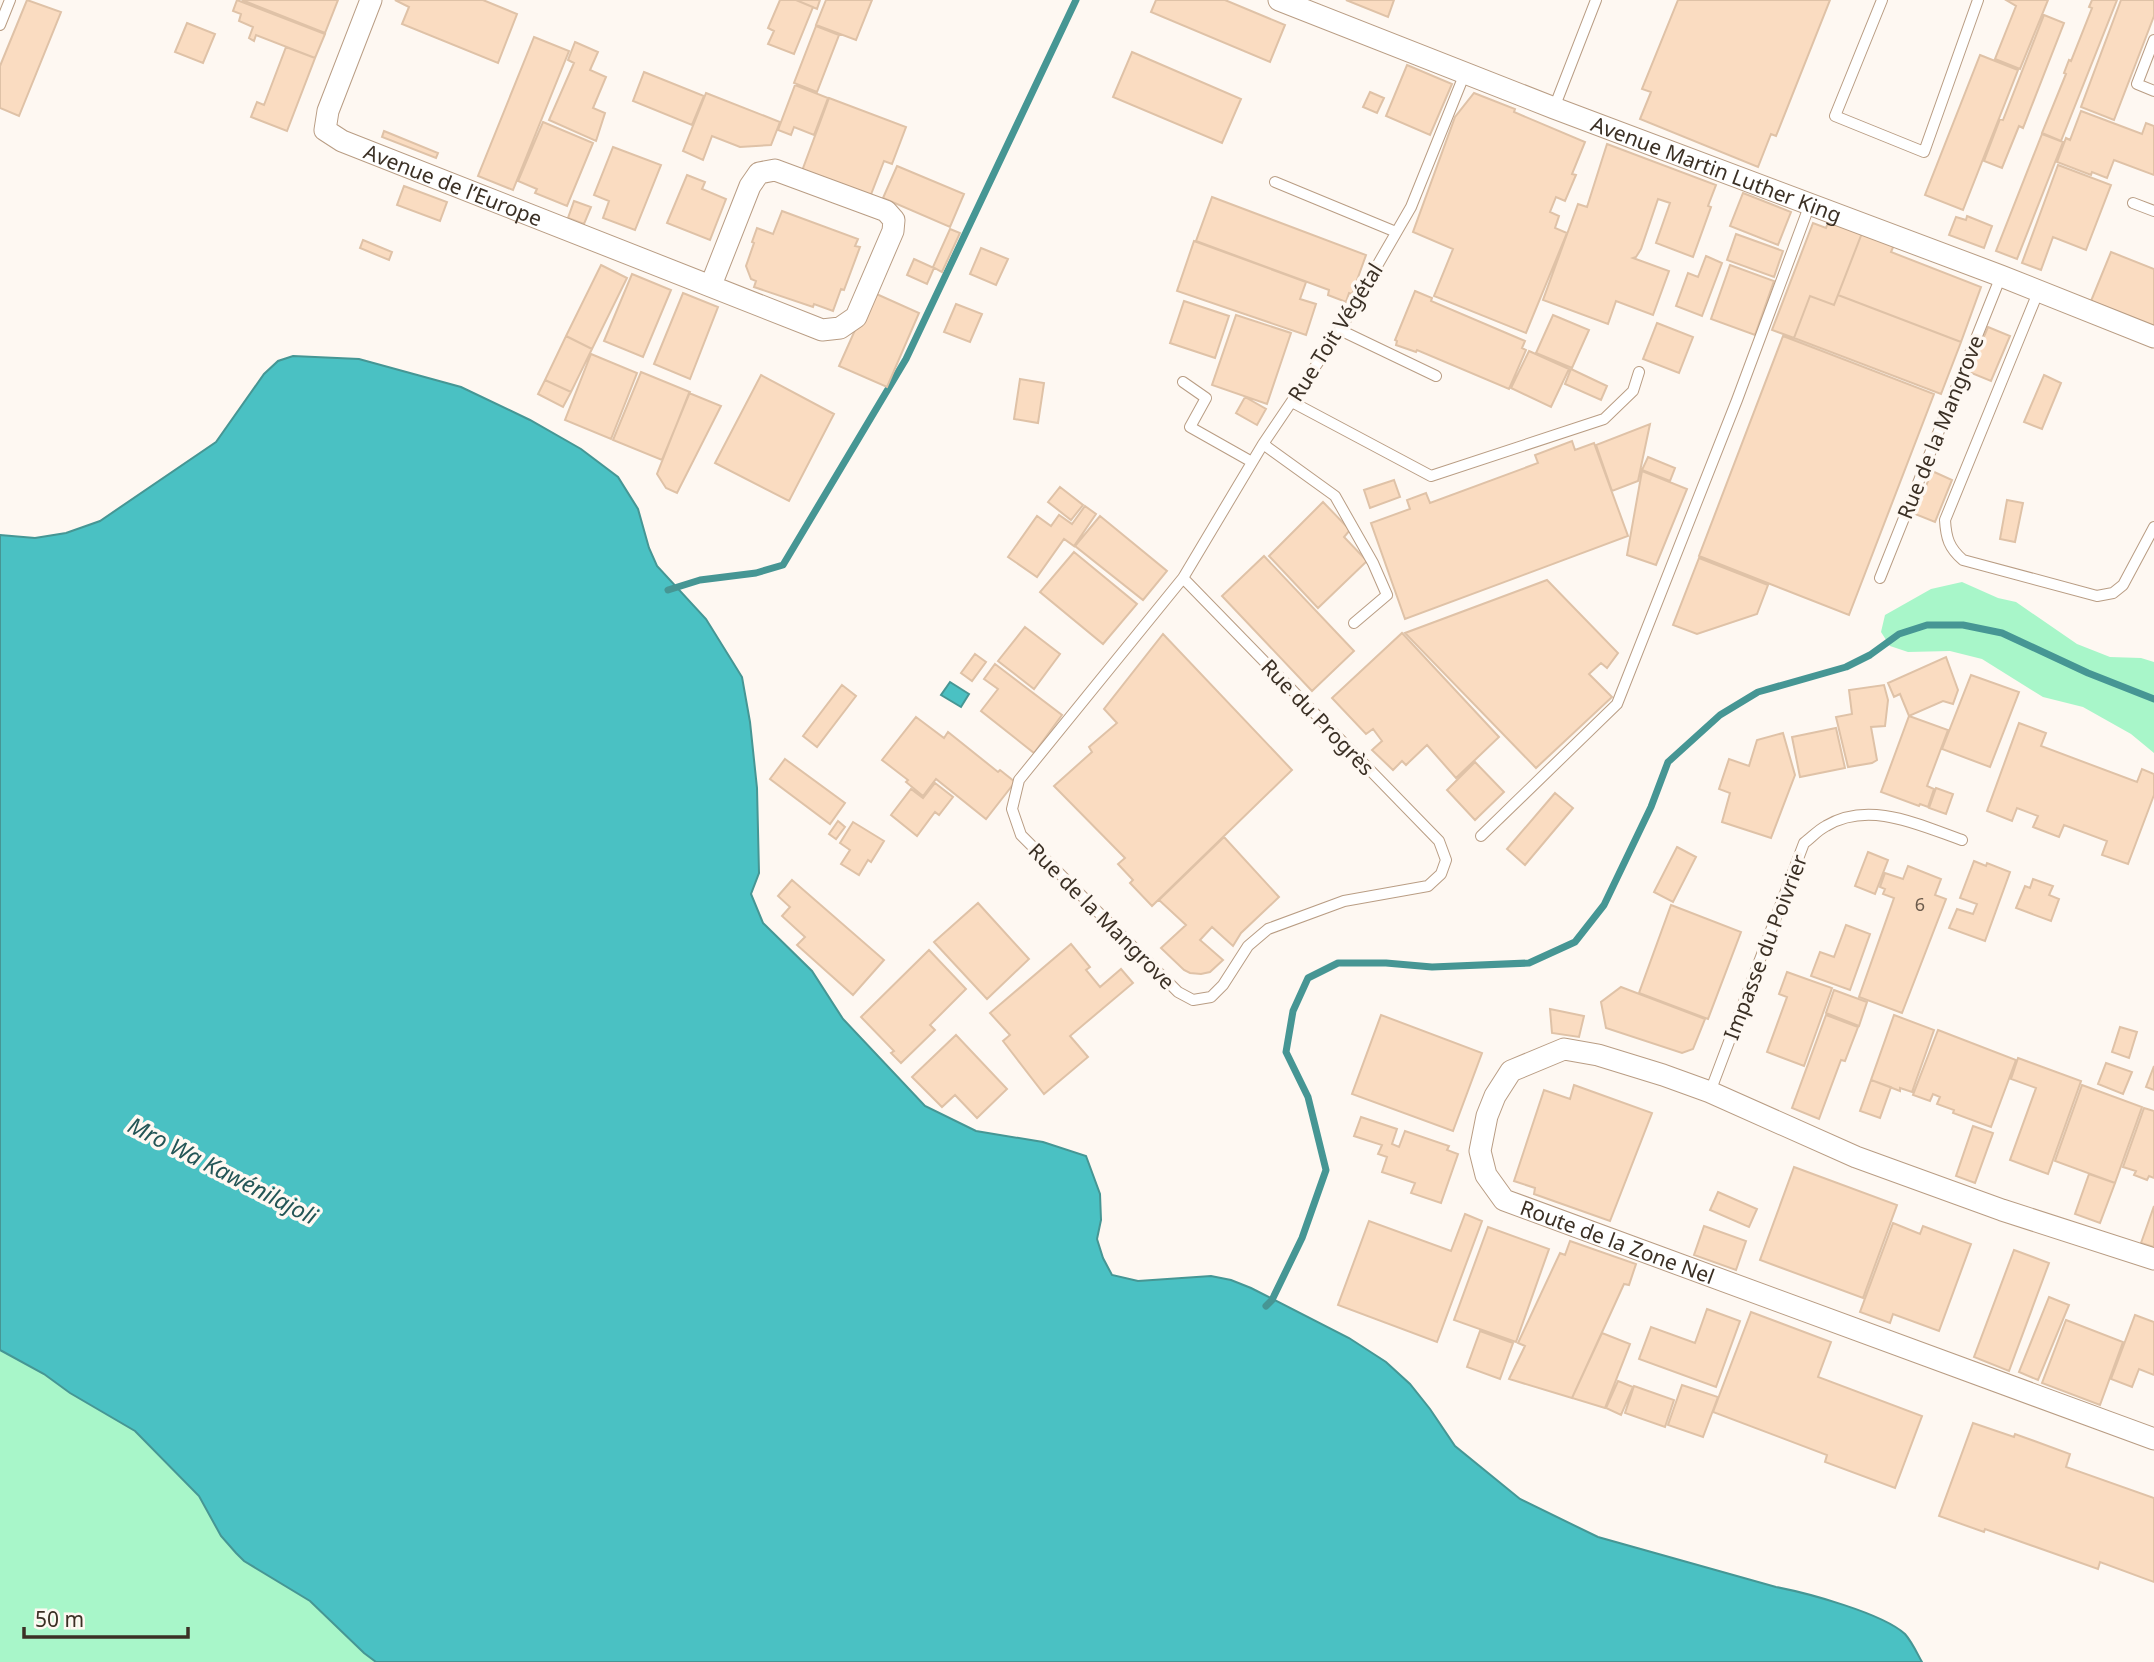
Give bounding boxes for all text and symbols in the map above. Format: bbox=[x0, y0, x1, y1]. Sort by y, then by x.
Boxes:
street label: Avenue Martin Luther King bbox=[1587, 109, 1845, 229]
street label: Avenue de l’Europe bbox=[360, 137, 546, 232]
street label: Rue Toit Végétal bbox=[1281, 257, 1389, 407]
street label: Rue de la Mangrove bbox=[1890, 331, 1990, 523]
street label: Rue du Progrès bbox=[1255, 653, 1381, 781]
street label: Rue de la Mangrove bbox=[1023, 837, 1181, 995]
street label: Impasse du Poivrier bbox=[1717, 850, 1813, 1044]
house number: 6 bbox=[1915, 892, 1925, 916]
water label: Mro Wa Kawénilajoli bbox=[123, 1108, 324, 1232]
street label: Route de la Zone Nel bbox=[1516, 1193, 1718, 1290]
scale bar bbox=[24, 1596, 189, 1640]
text: 50 m bbox=[35, 1605, 84, 1633]

